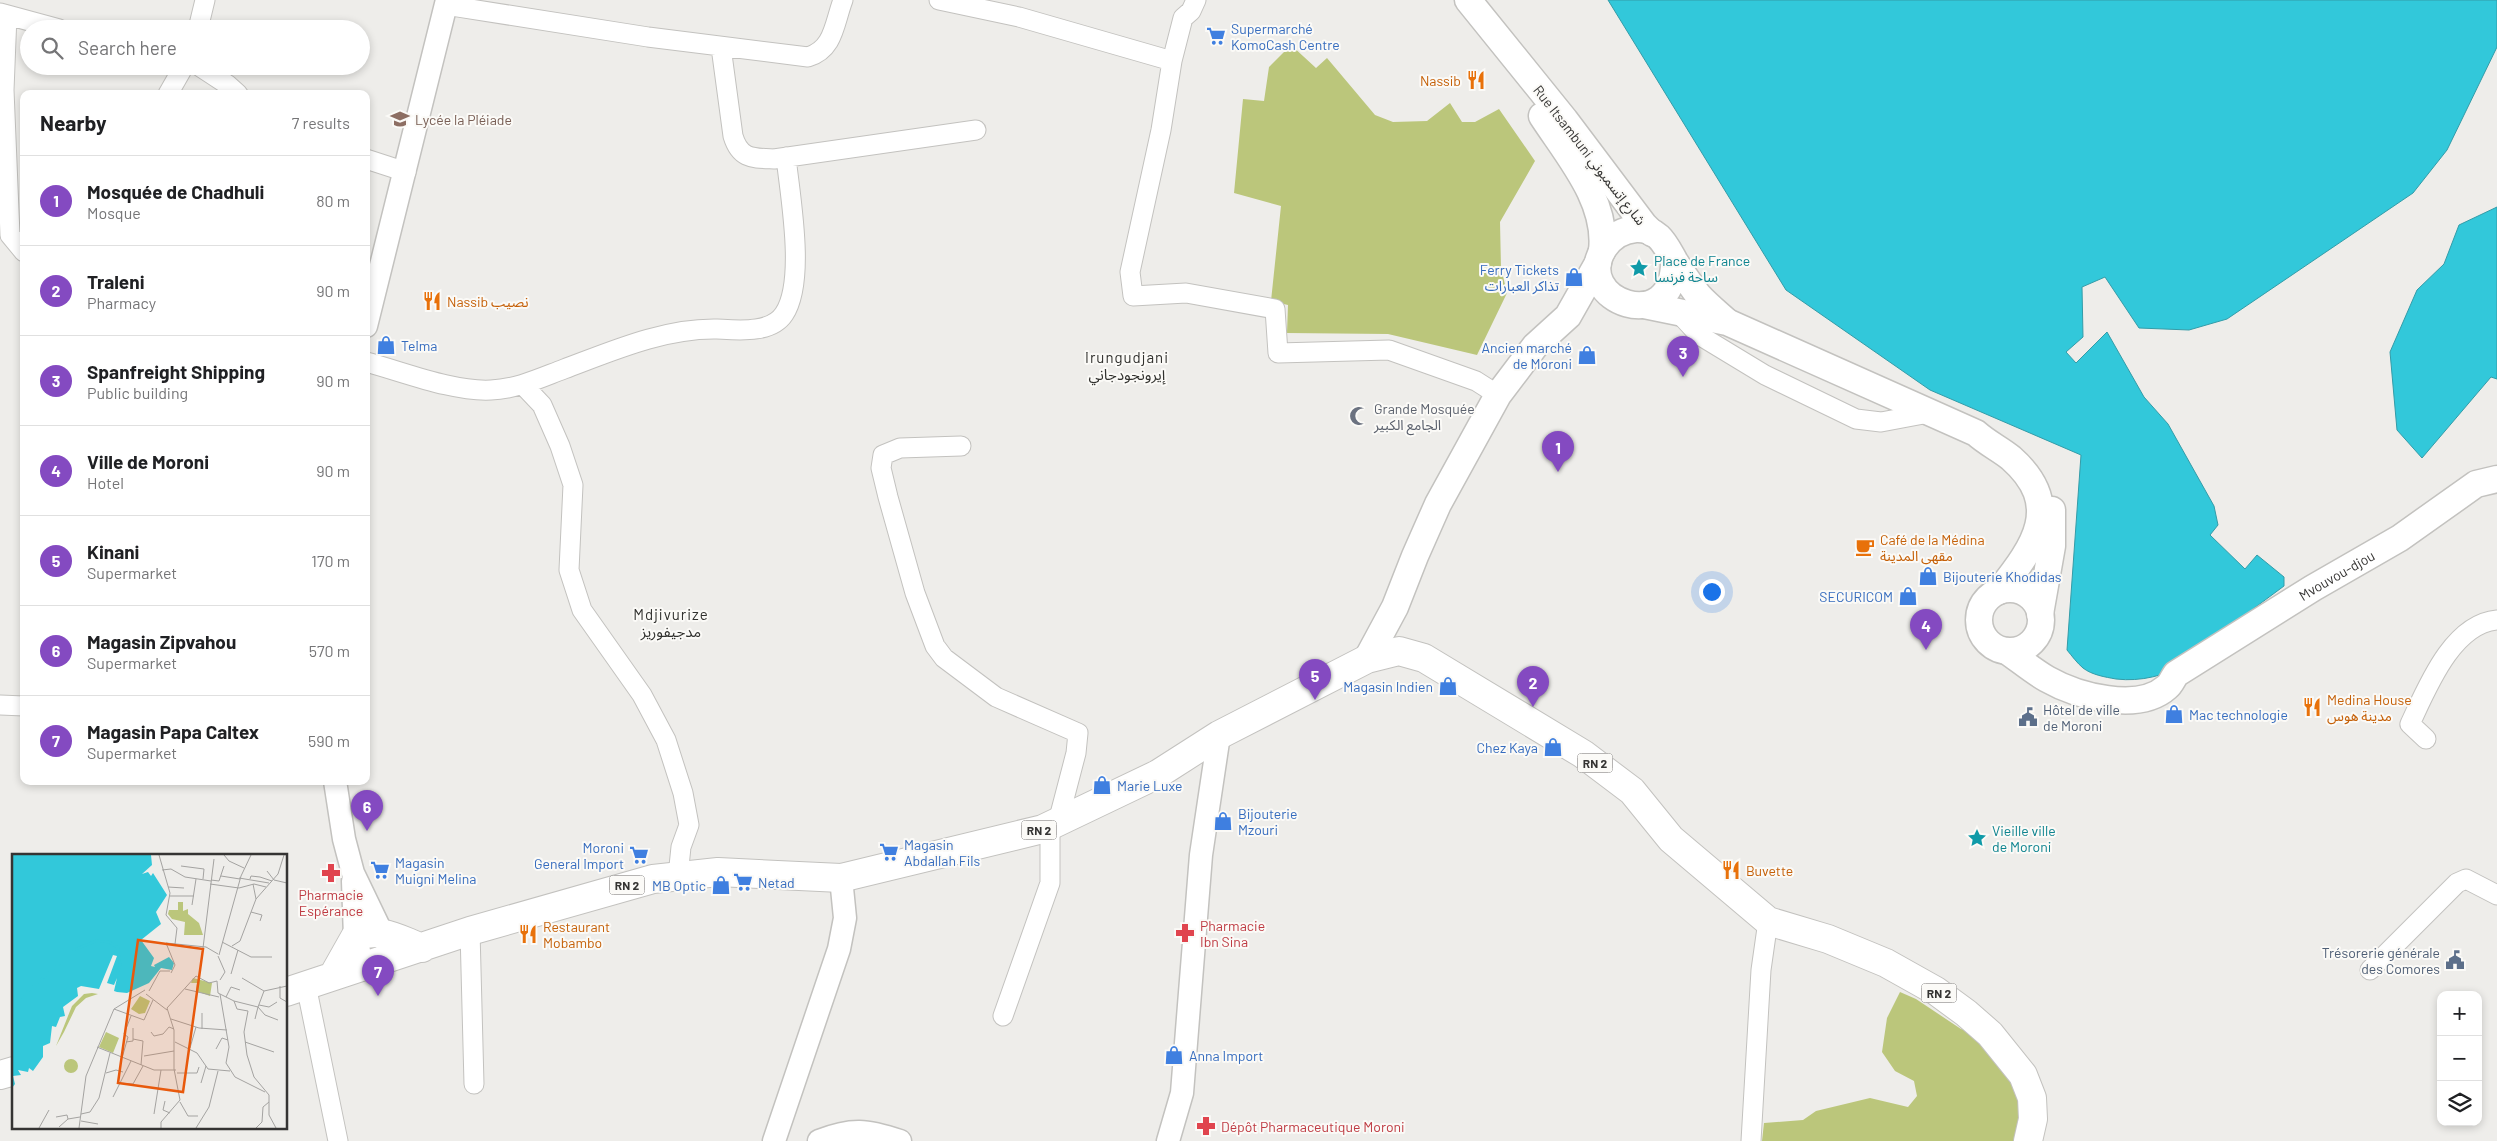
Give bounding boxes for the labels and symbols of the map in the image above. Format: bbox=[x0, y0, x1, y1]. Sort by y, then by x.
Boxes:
place label: Supermarché KomoCash Centre bbox=[1231, 20, 1340, 53]
supermarket icon: Supermarché KomoCash Centre bbox=[1205, 25, 1227, 47]
restaurant icon: Nassib bbox=[1465, 69, 1487, 91]
place label: Nassib bbox=[1420, 72, 1461, 89]
street label: Rue Itsambuni شارع إتسمبوني bbox=[1528, 82, 1650, 230]
school or university icon: Lycée la Pléiade bbox=[389, 108, 411, 130]
place label: Lycée la Pléiade bbox=[415, 111, 512, 128]
place label: Place de France ساحة فرنسا bbox=[1654, 252, 1750, 286]
place icon: Place de France ساحة فرنسا bbox=[1628, 257, 1650, 279]
place label: Ferry Tickets تذاكر العبارات bbox=[1480, 261, 1559, 295]
shop icon: Ferry Tickets تذاكر العبارات bbox=[1563, 266, 1585, 288]
restaurant icon: Nassib نصيب bbox=[421, 290, 443, 312]
place label: Nassib نصيب bbox=[447, 293, 529, 310]
shop icon: Telma bbox=[375, 334, 397, 356]
pin: 3 bbox=[1667, 336, 1699, 377]
place label: Telma bbox=[401, 337, 437, 354]
place label: Ancien marché de Moroni bbox=[1481, 339, 1572, 372]
shop icon: Ancien marché de Moroni bbox=[1576, 344, 1598, 366]
district label: Irungudjani إيرونجودجاني bbox=[1085, 348, 1169, 386]
place label: Grande Mosquée الجامع الكبير bbox=[1373, 400, 1475, 436]
mosque icon: Grande Mosquée الجامع الكبير bbox=[1348, 405, 1370, 427]
pin: 1 bbox=[1542, 431, 1574, 472]
place label: Café de la Médina مقهى المدينة bbox=[1880, 531, 1985, 565]
cafe icon: Café de la Médina مقهى المدينة bbox=[1854, 536, 1876, 558]
street label: Mvouvou-djou bbox=[2295, 546, 2377, 604]
shop icon: Bijouterie Khodidas bbox=[1917, 565, 1939, 587]
place label: Bijouterie Khodidas bbox=[1943, 568, 2062, 585]
your location bbox=[1699, 579, 1725, 605]
shop icon: SECURICOM bbox=[1897, 585, 1919, 607]
place label: SECURICOM bbox=[1819, 588, 1893, 605]
district label: Mdjivurize مدجيفوريز bbox=[633, 605, 709, 641]
pin: 4 bbox=[1910, 609, 1942, 650]
pin: 5 bbox=[1299, 659, 1331, 700]
pin: 2 bbox=[1517, 666, 1549, 707]
shop icon: Magasin Indien bbox=[1437, 675, 1459, 697]
place label: Magasin Indien bbox=[1343, 678, 1433, 695]
place label: Medina House مدينة هوس bbox=[2327, 691, 2412, 725]
restaurant icon: Medina House مدينة هوس bbox=[2301, 696, 2323, 718]
place label: Hôtel de ville de Moroni bbox=[2043, 701, 2120, 734]
shop icon: Mac technologie bbox=[2163, 703, 2185, 725]
public building icon: Hôtel de ville de Moroni bbox=[2017, 706, 2039, 728]
place label: Mac technologie bbox=[2189, 706, 2288, 723]
shop icon: Chez Kaya bbox=[1542, 736, 1564, 758]
place label: Chez Kaya bbox=[1476, 739, 1538, 756]
road number: RN 2 bbox=[1578, 754, 1612, 772]
shop icon: Marie Luxe bbox=[1091, 774, 1113, 796]
place label: Marie Luxe bbox=[1117, 777, 1182, 794]
pin: 6 bbox=[351, 790, 383, 831]
place label: Bijouterie Mzouri bbox=[1238, 805, 1297, 838]
shop icon: Bijouterie Mzouri bbox=[1212, 810, 1234, 832]
road number: RN 2 bbox=[1022, 820, 1056, 840]
place label: Vieille ville de Moroni bbox=[1992, 822, 2056, 855]
place icon: Vieille ville de Moroni bbox=[1966, 827, 1988, 849]
place label: Magasin Abdallah Fils bbox=[904, 836, 981, 869]
place label: Moroni General Import bbox=[534, 839, 624, 872]
supermarket icon: Magasin Abdallah Fils bbox=[878, 841, 900, 863]
supermarket icon: Moroni General Import bbox=[628, 844, 650, 866]
inset map bbox=[12, 854, 288, 1128]
place label: Magasin Muigni Melina bbox=[395, 854, 476, 887]
supermarket icon: Magasin Muigni Melina bbox=[369, 859, 391, 881]
restaurant icon: Buvette bbox=[1720, 859, 1742, 881]
pharmacy icon: Pharmacie Espérance bbox=[320, 862, 342, 884]
place label: Buvette bbox=[1746, 862, 1793, 879]
supermarket icon: Netad bbox=[732, 871, 754, 893]
shop icon: MB Optic bbox=[710, 874, 732, 896]
place label: Netad bbox=[758, 874, 795, 891]
road number: RN 2 bbox=[610, 876, 644, 894]
place label: MB Optic bbox=[652, 877, 706, 894]
place label: Pharmacie Espérance bbox=[298, 886, 364, 919]
place label: Pharmacie Ibn Sina bbox=[1200, 917, 1265, 950]
place label: Restaurant Mobambo bbox=[543, 918, 610, 951]
pharmacy icon: Pharmacie Ibn Sina bbox=[1174, 922, 1196, 944]
restaurant icon: Restaurant Mobambo bbox=[517, 923, 539, 945]
place label: Trésorerie générale des Comores bbox=[2322, 944, 2440, 977]
public building icon: Trésorerie générale des Comores bbox=[2444, 949, 2466, 971]
pin: 7 bbox=[362, 955, 394, 996]
road number: RN 2 bbox=[1922, 984, 1956, 1002]
shop icon: Anna Import bbox=[1163, 1044, 1185, 1066]
place label: Anna Import bbox=[1189, 1047, 1263, 1064]
pharmacy icon: Dépôt Pharmaceutique Moroni bbox=[1195, 1115, 1217, 1137]
place label: Dépôt Pharmaceutique Moroni bbox=[1221, 1118, 1405, 1135]

